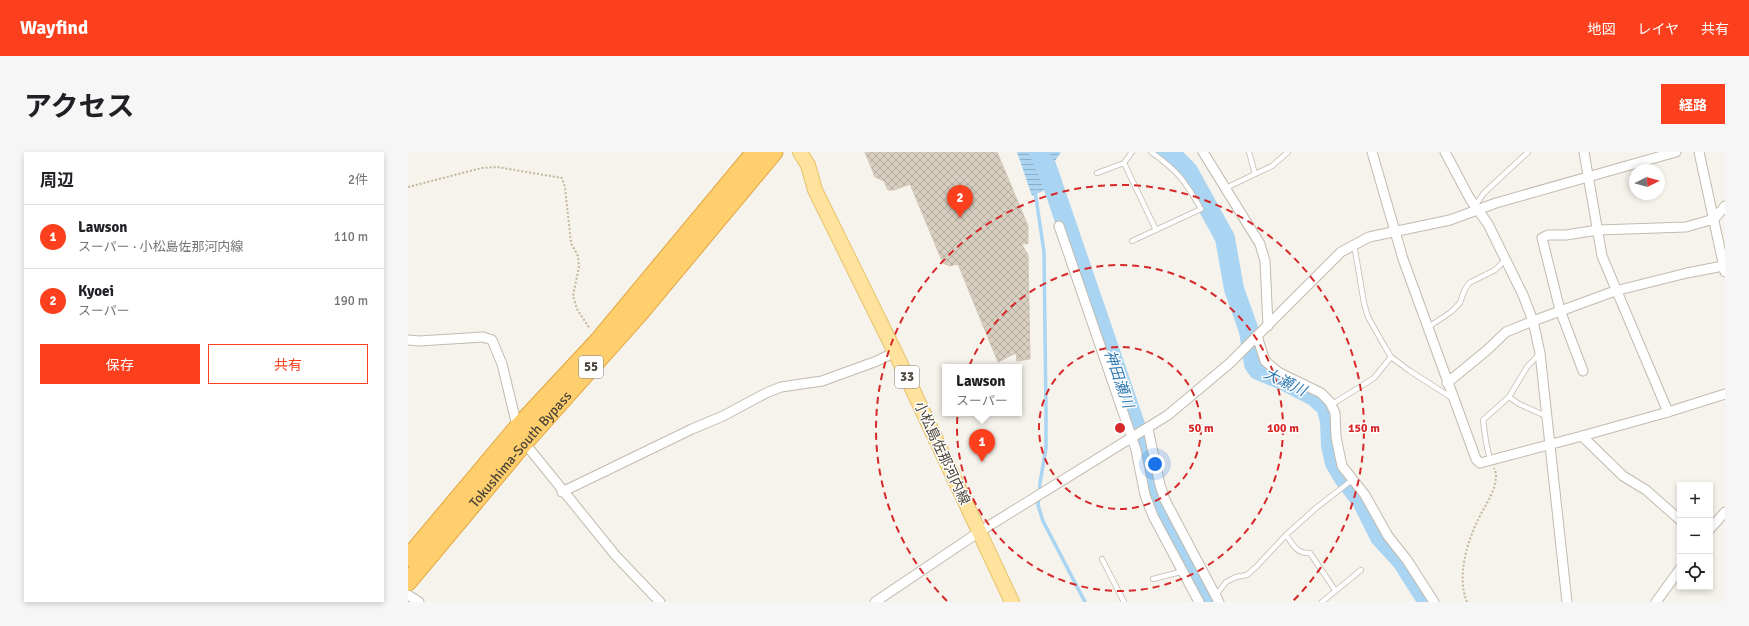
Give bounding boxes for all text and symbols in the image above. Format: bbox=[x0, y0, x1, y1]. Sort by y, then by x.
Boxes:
text: Wayfind bbox=[20, 16, 88, 40]
text: 地図 bbox=[1587, 21, 1615, 38]
text: レイヤ bbox=[1637, 21, 1679, 38]
text: 共有 bbox=[1701, 21, 1729, 38]
button: 経路 bbox=[1661, 84, 1725, 124]
text: アクセス bbox=[24, 90, 135, 124]
north arrow bbox=[1629, 164, 1665, 200]
text: 周辺 bbox=[40, 170, 74, 191]
text: 2件 bbox=[348, 172, 368, 188]
pin: 2 bbox=[947, 185, 973, 218]
text: Lawson bbox=[78, 218, 127, 236]
text: 1 bbox=[49, 229, 57, 245]
text: 110 m bbox=[334, 229, 368, 245]
text: スーパー · 小松島佐那河内線 bbox=[78, 239, 244, 255]
text: Kyoei bbox=[78, 282, 114, 300]
text: 2 bbox=[49, 293, 57, 309]
text: 190 m bbox=[334, 293, 368, 309]
text: スーパー bbox=[78, 303, 130, 319]
button: 保存 bbox=[40, 344, 200, 384]
button: 共有 bbox=[208, 344, 368, 384]
water label: 神田瀬川 bbox=[1101, 348, 1138, 412]
road number: 55 bbox=[579, 356, 603, 378]
popup bbox=[942, 364, 1022, 416]
water label: 大瀬川 bbox=[1261, 364, 1311, 401]
road number: 33 bbox=[895, 366, 919, 388]
text: Lawson bbox=[956, 372, 1006, 390]
street label: Tokushima-South Bypass bbox=[465, 387, 575, 511]
text: スーパー bbox=[956, 393, 1008, 409]
street label: 小松島佐那河内線 bbox=[911, 399, 973, 507]
centre of rings bbox=[1113, 421, 1127, 435]
text: 50 m bbox=[1188, 421, 1214, 436]
text: 100 m bbox=[1267, 421, 1299, 436]
text: 150 m bbox=[1348, 421, 1380, 436]
pin: 1 bbox=[969, 429, 995, 462]
your location bbox=[1145, 454, 1165, 474]
map controls bbox=[1677, 482, 1713, 590]
button: + bbox=[1677, 482, 1713, 518]
button: − bbox=[1677, 518, 1713, 554]
button: locate bbox=[1677, 554, 1713, 590]

